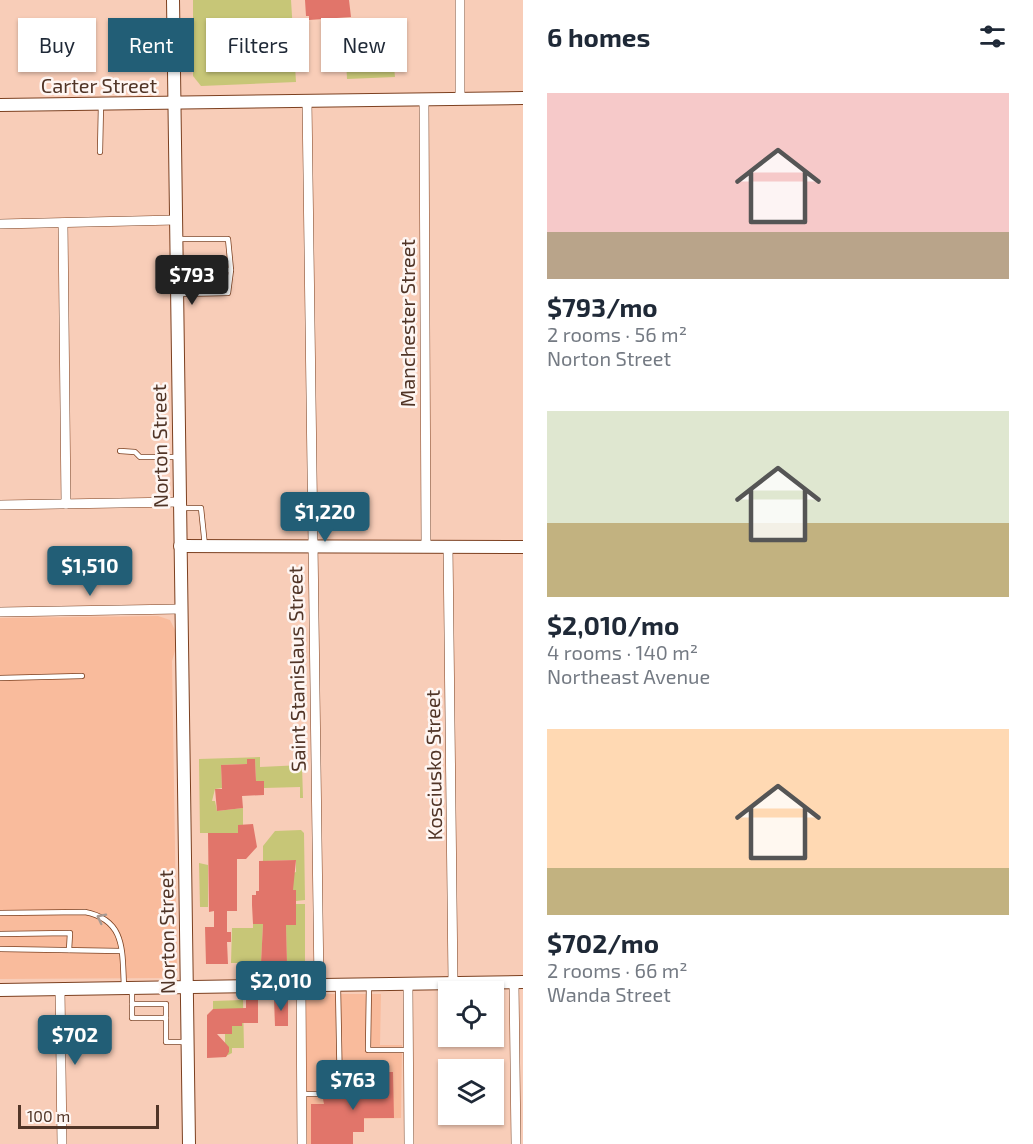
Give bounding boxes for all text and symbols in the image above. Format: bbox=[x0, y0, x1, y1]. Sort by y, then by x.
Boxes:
chip: Buy bbox=[18, 18, 96, 72]
chip: Rent bbox=[108, 18, 194, 72]
chip: Filters bbox=[206, 18, 309, 72]
chip: New bbox=[321, 18, 407, 72]
icon: filters bbox=[976, 20, 1009, 53]
text: 6 homes bbox=[547, 21, 650, 52]
street label: Carter Street bbox=[41, 73, 158, 97]
icon: home bbox=[724, 132, 832, 240]
street label: Manchester Street bbox=[395, 238, 419, 407]
pin: $793 bbox=[156, 255, 228, 306]
text: $793 bbox=[169, 262, 215, 286]
text: $793/mo bbox=[547, 291, 658, 322]
text: 2 rooms · 56 m² bbox=[547, 322, 687, 346]
text: Norton Street bbox=[547, 346, 671, 370]
street label: Norton Street bbox=[146, 383, 172, 508]
icon: home bbox=[724, 450, 832, 558]
pin: $1,220 bbox=[276, 492, 374, 543]
text: $1,220 bbox=[295, 499, 355, 523]
pin: $1,510 bbox=[41, 546, 139, 597]
text: $1,510 bbox=[61, 553, 119, 577]
street label: Saint Stanislaus Street bbox=[282, 566, 310, 772]
text: $2,010/mo bbox=[547, 609, 679, 640]
text: 4 rooms · 140 m² bbox=[547, 640, 698, 664]
text: Northeast Avenue bbox=[547, 664, 710, 688]
street label: Kosciusko Street bbox=[420, 689, 446, 841]
icon: home bbox=[724, 768, 832, 876]
street label: Norton Street bbox=[153, 869, 179, 994]
one-way arrow bbox=[96, 913, 107, 925]
text: $702/mo bbox=[547, 927, 659, 958]
text: 2 rooms · 66 m² bbox=[547, 958, 688, 982]
pin: $2,010 bbox=[232, 961, 330, 1012]
text: $2,010 bbox=[250, 968, 312, 992]
map controls bbox=[438, 981, 504, 1125]
button: locate bbox=[438, 981, 504, 1047]
text: Wanda Street bbox=[547, 982, 671, 1006]
pin: $702 bbox=[39, 1015, 111, 1066]
text: $702 bbox=[52, 1022, 98, 1046]
button: layers bbox=[438, 1059, 504, 1125]
pin: $763 bbox=[317, 1060, 389, 1111]
text: $763 bbox=[330, 1067, 376, 1091]
scale bar bbox=[18, 1102, 159, 1130]
text: 100 m bbox=[27, 1106, 70, 1125]

